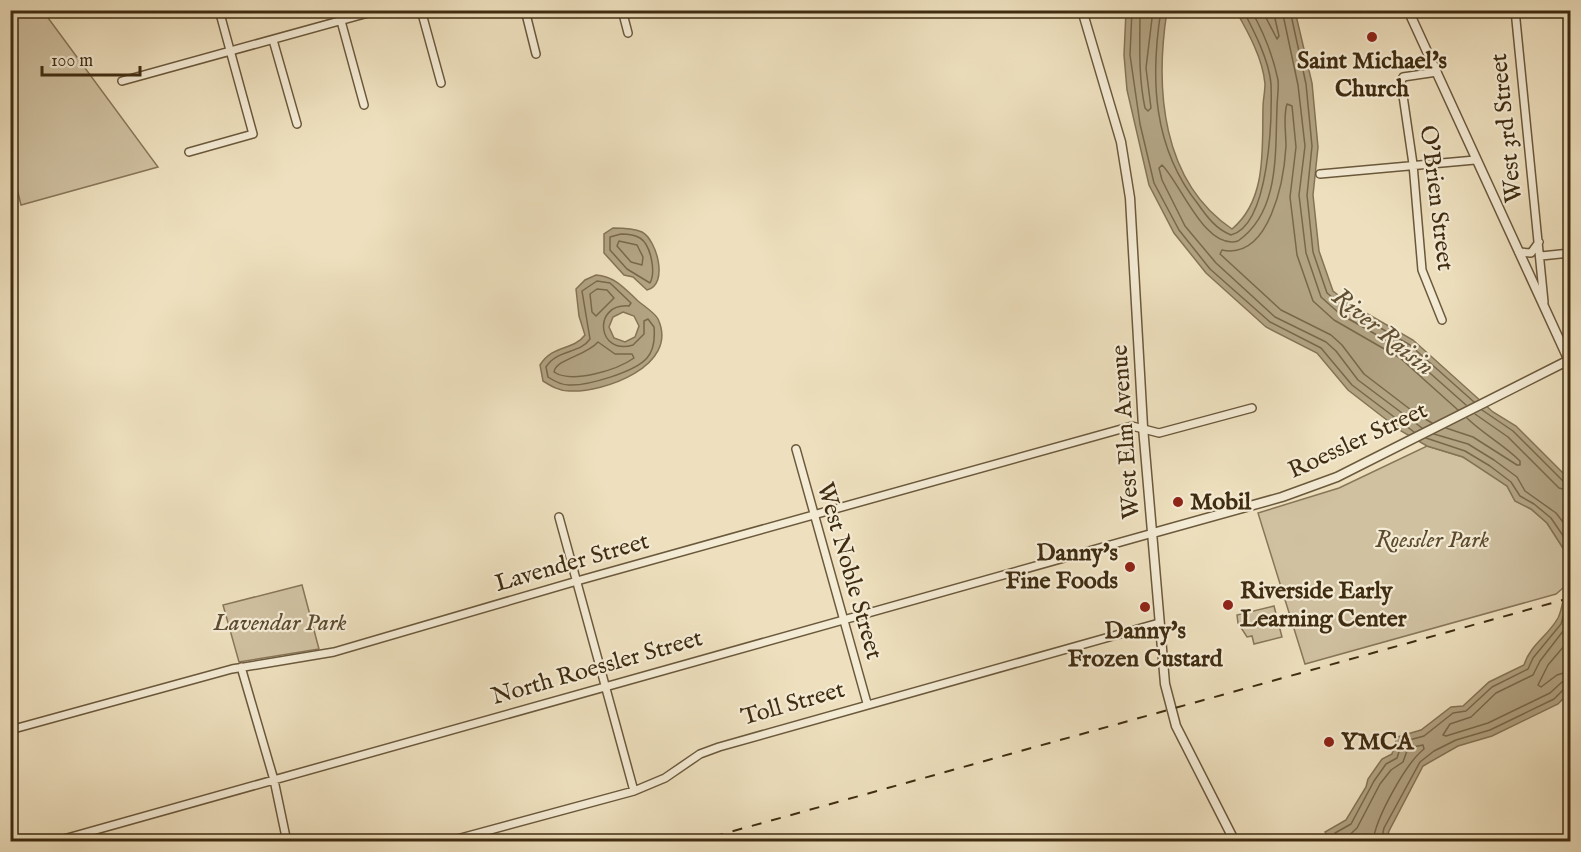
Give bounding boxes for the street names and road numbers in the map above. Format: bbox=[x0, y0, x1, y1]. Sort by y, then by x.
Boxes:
street label: West 3rd Street bbox=[1484, 52, 1530, 204]
street label: O'Brien Street bbox=[1412, 124, 1460, 272]
street label: West Elm Avenue bbox=[1104, 344, 1148, 520]
street label: Roessler Street bbox=[1283, 395, 1433, 487]
street label: West Noble Street bbox=[809, 479, 889, 663]
street label: Lavender Street bbox=[491, 526, 653, 600]
street label: North Roessler Street bbox=[488, 623, 706, 713]
street label: Toll Street bbox=[738, 674, 848, 734]

